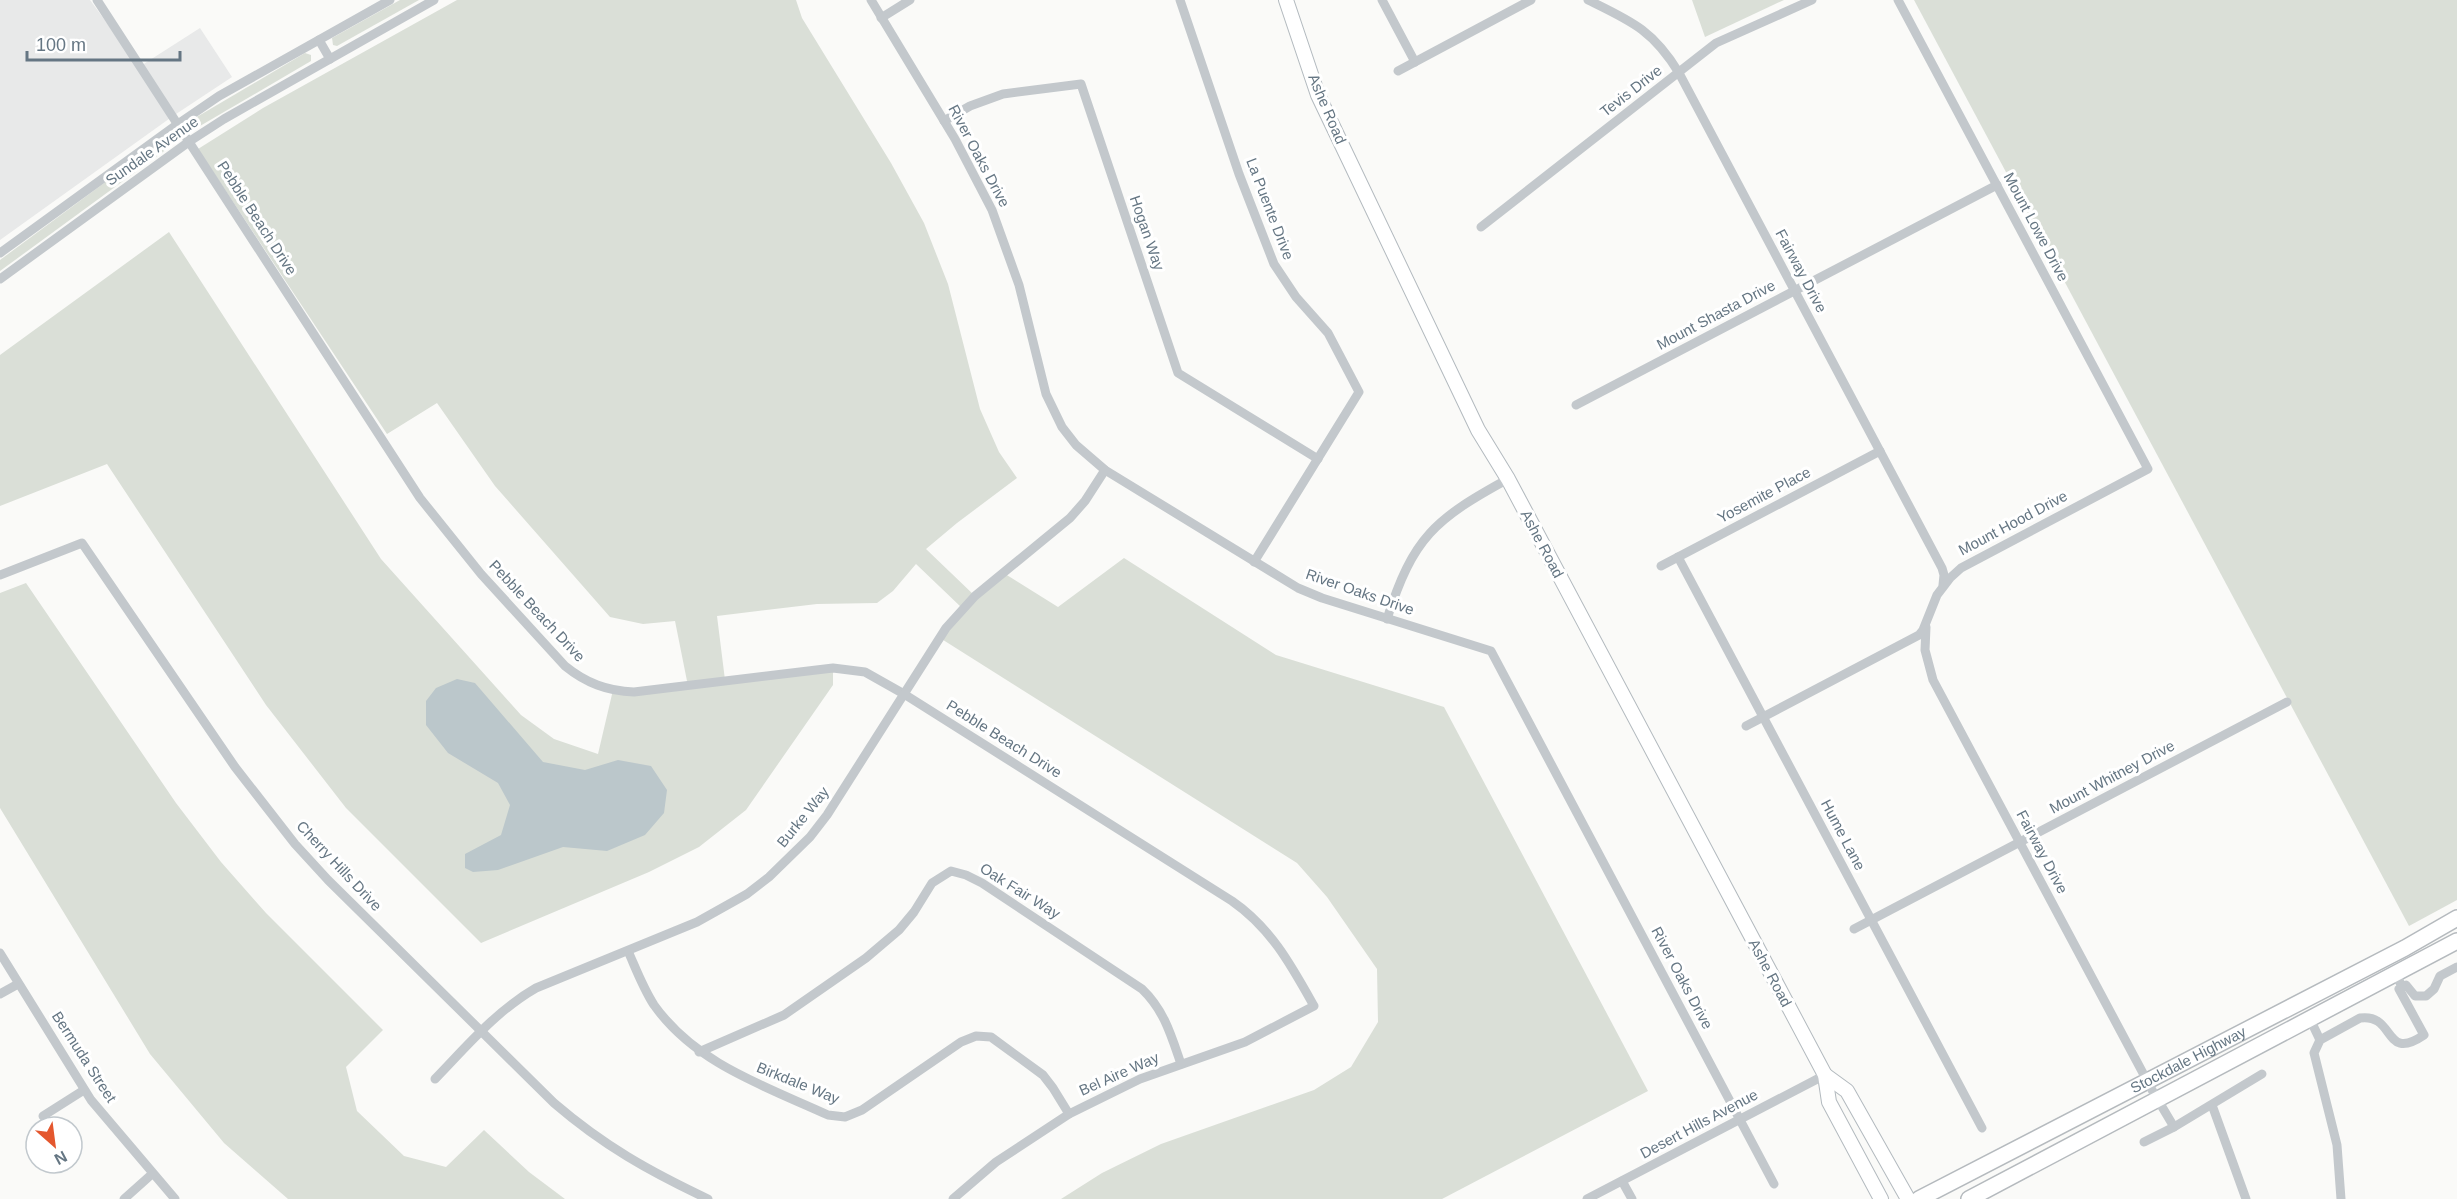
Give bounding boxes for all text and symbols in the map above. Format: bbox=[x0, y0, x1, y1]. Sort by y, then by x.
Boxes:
scale bar bbox=[27, 24, 180, 62]
text: 100 m bbox=[36, 35, 86, 55]
street label: Tevis Drive bbox=[1597, 61, 1665, 120]
street label: Ashe Road bbox=[1305, 71, 1350, 146]
street label: River Oaks Drive bbox=[945, 102, 1014, 210]
street label: Sundale Avenue bbox=[102, 112, 201, 189]
street label: La Puente Drive bbox=[1243, 156, 1298, 262]
street label: Pebble Beach Drive bbox=[214, 158, 301, 278]
street label: Mount Lowe Drive bbox=[2001, 169, 2072, 284]
street label: Hogan Way bbox=[1127, 193, 1168, 273]
street label: Fairway Drive bbox=[1772, 226, 1830, 315]
street label: Mount Shasta Drive bbox=[1654, 276, 1778, 353]
street label: Yosemite Place bbox=[1714, 463, 1813, 526]
street label: Mount Hood Drive bbox=[1955, 487, 2070, 558]
street label: Ashe Road bbox=[1518, 507, 1567, 581]
street label: Pebble Beach Drive bbox=[486, 556, 589, 665]
street label: River Oaks Drive bbox=[1304, 565, 1417, 618]
street label: Pebble Beach Drive bbox=[944, 696, 1065, 781]
street label: Mount Whitney Drive bbox=[2046, 736, 2177, 817]
street label: Burke Way bbox=[773, 783, 832, 850]
street label: Hume Lane bbox=[1818, 797, 1869, 873]
street label: Fairway Drive bbox=[2013, 807, 2071, 896]
street label: Cherry Hills Drive bbox=[293, 817, 385, 914]
street label: Oak Fair Way bbox=[977, 859, 1064, 922]
street label: River Oaks Drive bbox=[1648, 924, 1717, 1032]
street label: Ashe Road bbox=[1746, 936, 1795, 1010]
street label: Bermuda Street bbox=[49, 1008, 121, 1106]
street label: Stockdale Highway bbox=[2127, 1022, 2249, 1096]
street label: Bel Aire Way bbox=[1076, 1048, 1162, 1099]
street label: Birkdale Way bbox=[754, 1058, 843, 1107]
street label: Desert Hills Avenue bbox=[1637, 1085, 1760, 1162]
north arrow bbox=[24, 1115, 84, 1175]
text: N bbox=[52, 1148, 70, 1168]

